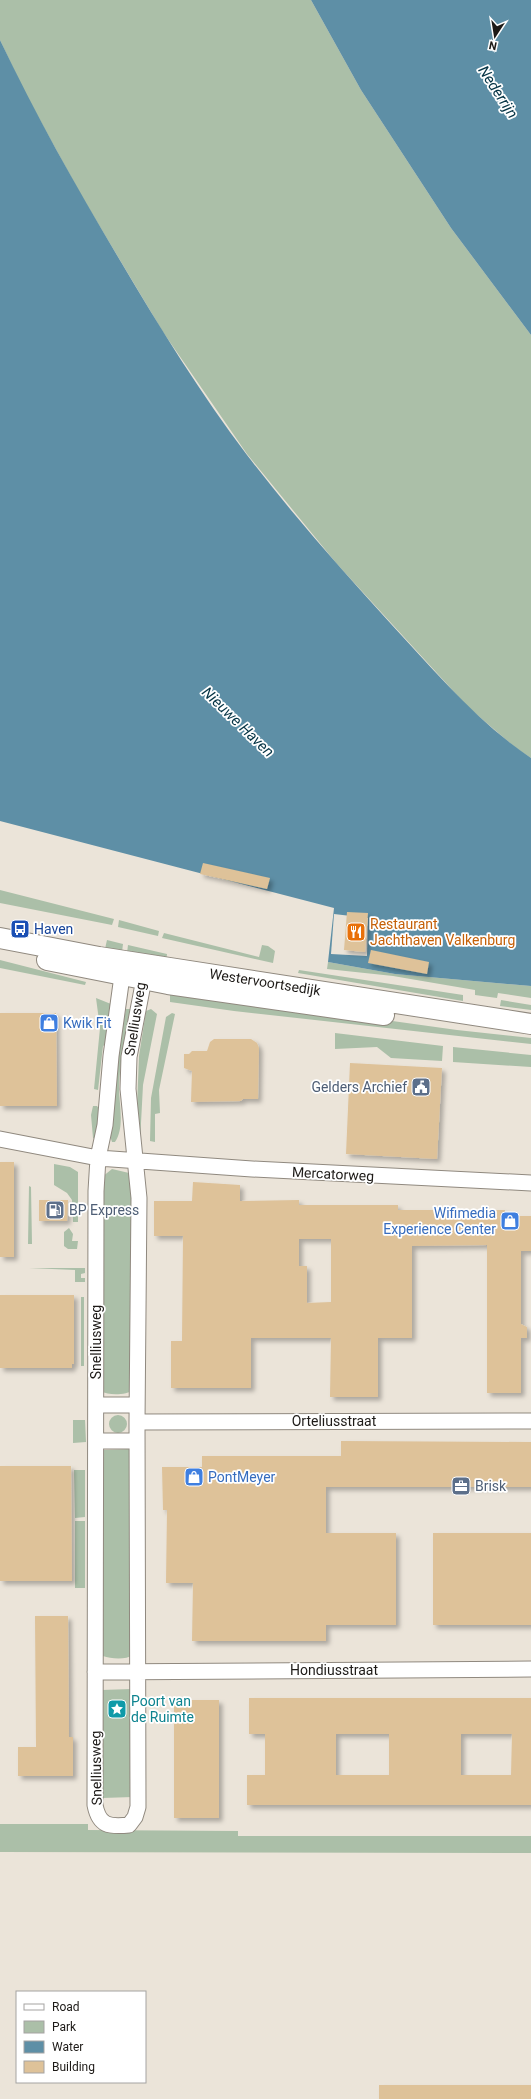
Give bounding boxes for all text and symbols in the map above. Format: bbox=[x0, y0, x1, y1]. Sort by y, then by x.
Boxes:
north arrow bbox=[475, 16, 515, 56]
text: N bbox=[488, 38, 498, 52]
water label: Nederrijn bbox=[474, 62, 522, 122]
water label: Nieuwe Haven bbox=[198, 683, 278, 761]
place label: Restaurant Jachthaven Valkenburg bbox=[370, 916, 515, 948]
bus stop icon: Haven bbox=[9, 918, 31, 940]
place label: Haven bbox=[34, 921, 73, 937]
restaurant icon: Restaurant Jachthaven Valkenburg bbox=[345, 921, 367, 943]
street label: Westervoortsedijk bbox=[208, 965, 323, 999]
street label: Snelliusweg bbox=[121, 981, 149, 1057]
shop icon: Kwik Fit bbox=[38, 1012, 60, 1034]
place label: Kwik Fit bbox=[63, 1015, 112, 1031]
public building icon: Gelders Archief bbox=[410, 1076, 432, 1098]
place label: Gelders Archief bbox=[311, 1079, 407, 1095]
street label: Mercatorweg bbox=[291, 1164, 375, 1184]
fuel station icon: BP Express bbox=[44, 1199, 66, 1221]
place label: BP Express bbox=[69, 1202, 139, 1218]
place label: Wifimedia Experience Center bbox=[383, 1205, 496, 1237]
shop icon: Wifimedia Experience Center bbox=[499, 1210, 521, 1232]
street label: Snelliusweg bbox=[88, 1305, 104, 1379]
street label: Orteliusstraat bbox=[292, 1413, 377, 1429]
shop icon: PontMeyer bbox=[183, 1466, 205, 1488]
place label: PontMeyer bbox=[208, 1469, 276, 1485]
office icon: Brisk bbox=[450, 1475, 472, 1497]
place label: Brisk bbox=[475, 1478, 507, 1494]
street label: Hondiusstraat bbox=[290, 1662, 378, 1678]
place label: Poort van de Ruimte bbox=[131, 1693, 194, 1725]
place icon: Poort van de Ruimte bbox=[106, 1698, 128, 1720]
street label: Snelliusweg bbox=[87, 1731, 105, 1805]
legend bbox=[16, 1991, 146, 2083]
text: Road bbox=[52, 2000, 80, 2014]
text: Park bbox=[52, 2020, 77, 2034]
text: Water bbox=[52, 2040, 83, 2054]
text: Building bbox=[52, 2060, 95, 2074]

